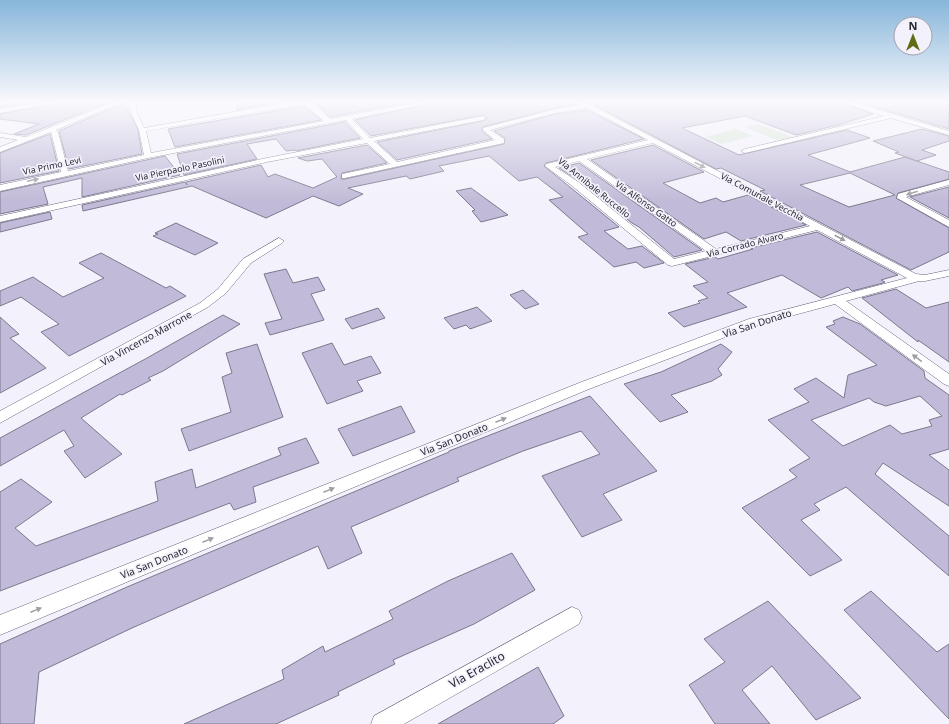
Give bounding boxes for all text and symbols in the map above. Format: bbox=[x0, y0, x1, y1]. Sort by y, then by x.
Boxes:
north arrow bbox=[893, 16, 933, 56]
text: N bbox=[909, 18, 917, 33]
street label: Via Primo Levi bbox=[22, 153, 82, 178]
street label: Via Pierpaolo Pasolini bbox=[134, 153, 226, 184]
street label: Via Annibale Ruccello bbox=[555, 154, 633, 221]
one-way arrow bbox=[694, 161, 705, 168]
street label: Via Comunale Vecchia bbox=[718, 169, 806, 224]
one-way arrow bbox=[26, 177, 39, 183]
street label: Via Alfonso Gatto bbox=[613, 177, 680, 230]
one-way arrow bbox=[905, 190, 917, 196]
street label: Via Corrado Alvaro bbox=[705, 229, 785, 260]
one-way arrow bbox=[834, 235, 845, 241]
street label: Via San Donato bbox=[721, 305, 793, 341]
street label: Via Vincenzo Marrone bbox=[98, 307, 194, 369]
one-way arrow bbox=[912, 354, 923, 362]
one-way arrow bbox=[495, 417, 507, 423]
street label: Via San Donato bbox=[418, 419, 490, 459]
one-way arrow bbox=[323, 487, 335, 493]
one-way arrow bbox=[203, 536, 215, 542]
street label: Via San Donato bbox=[118, 542, 190, 582]
one-way arrow bbox=[31, 606, 43, 612]
street label: Via Eraclito bbox=[446, 647, 508, 692]

